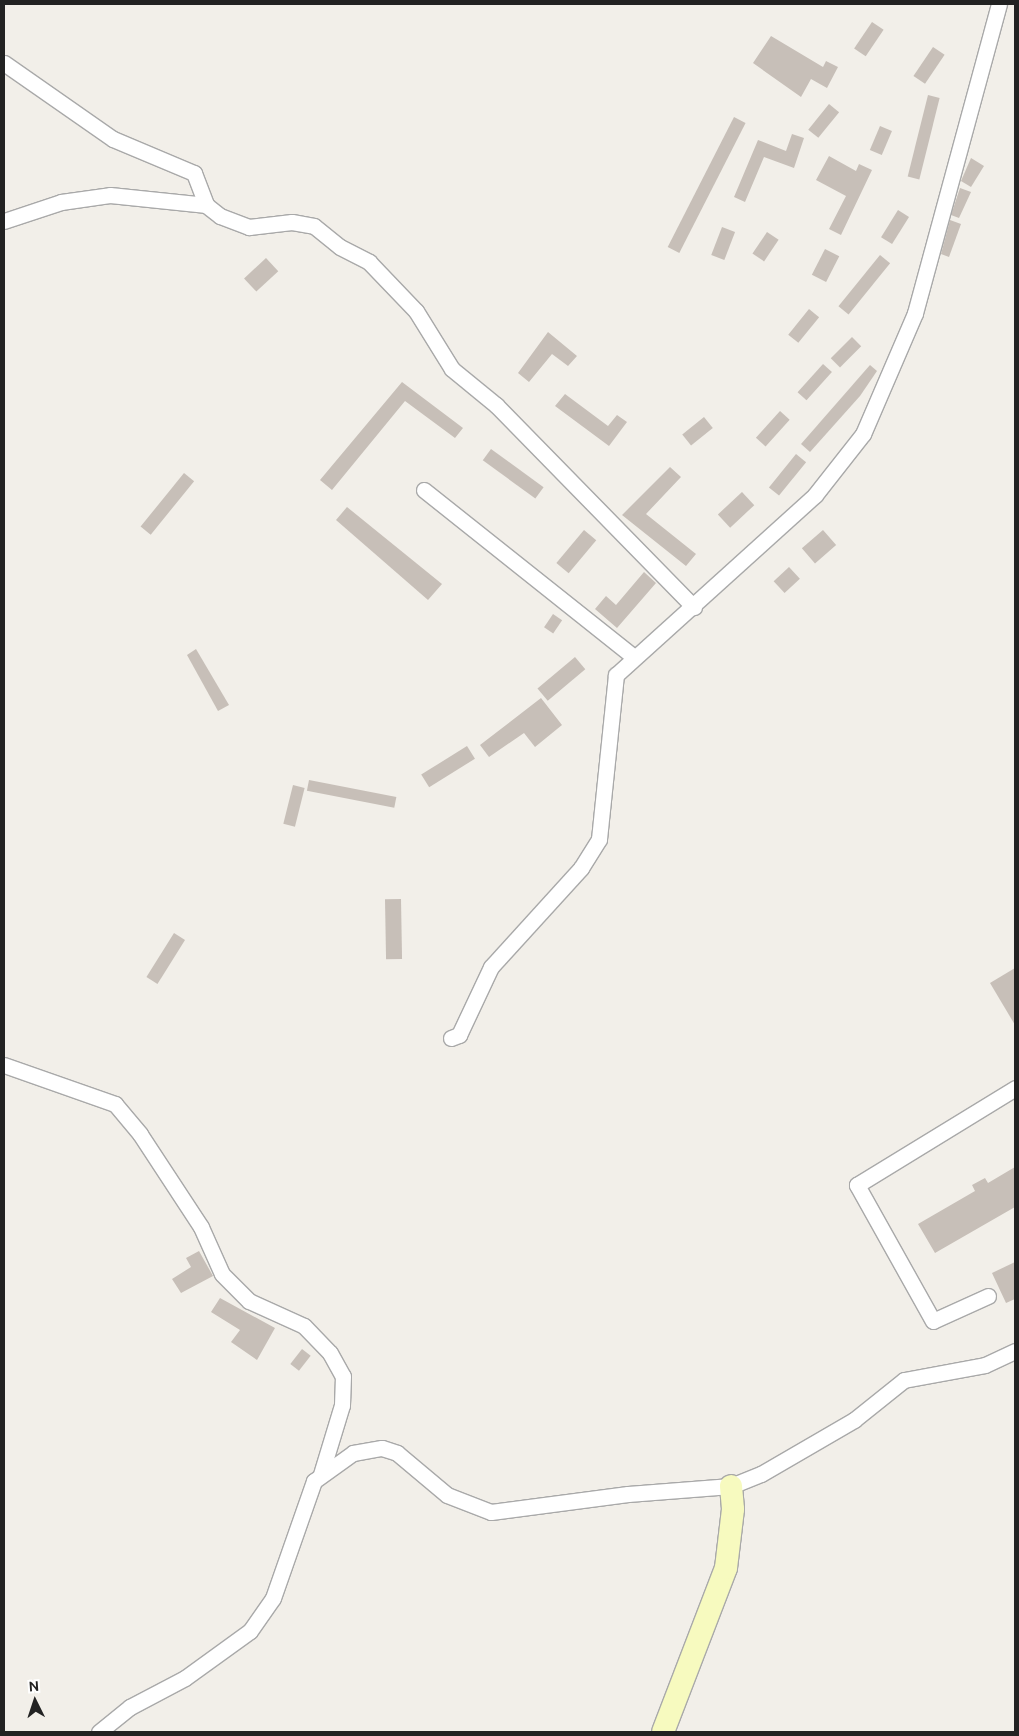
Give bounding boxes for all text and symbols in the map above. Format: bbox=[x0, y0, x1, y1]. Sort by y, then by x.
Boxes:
north arrow bbox=[10, 1676, 60, 1726]
text: N bbox=[28, 1678, 40, 1694]

